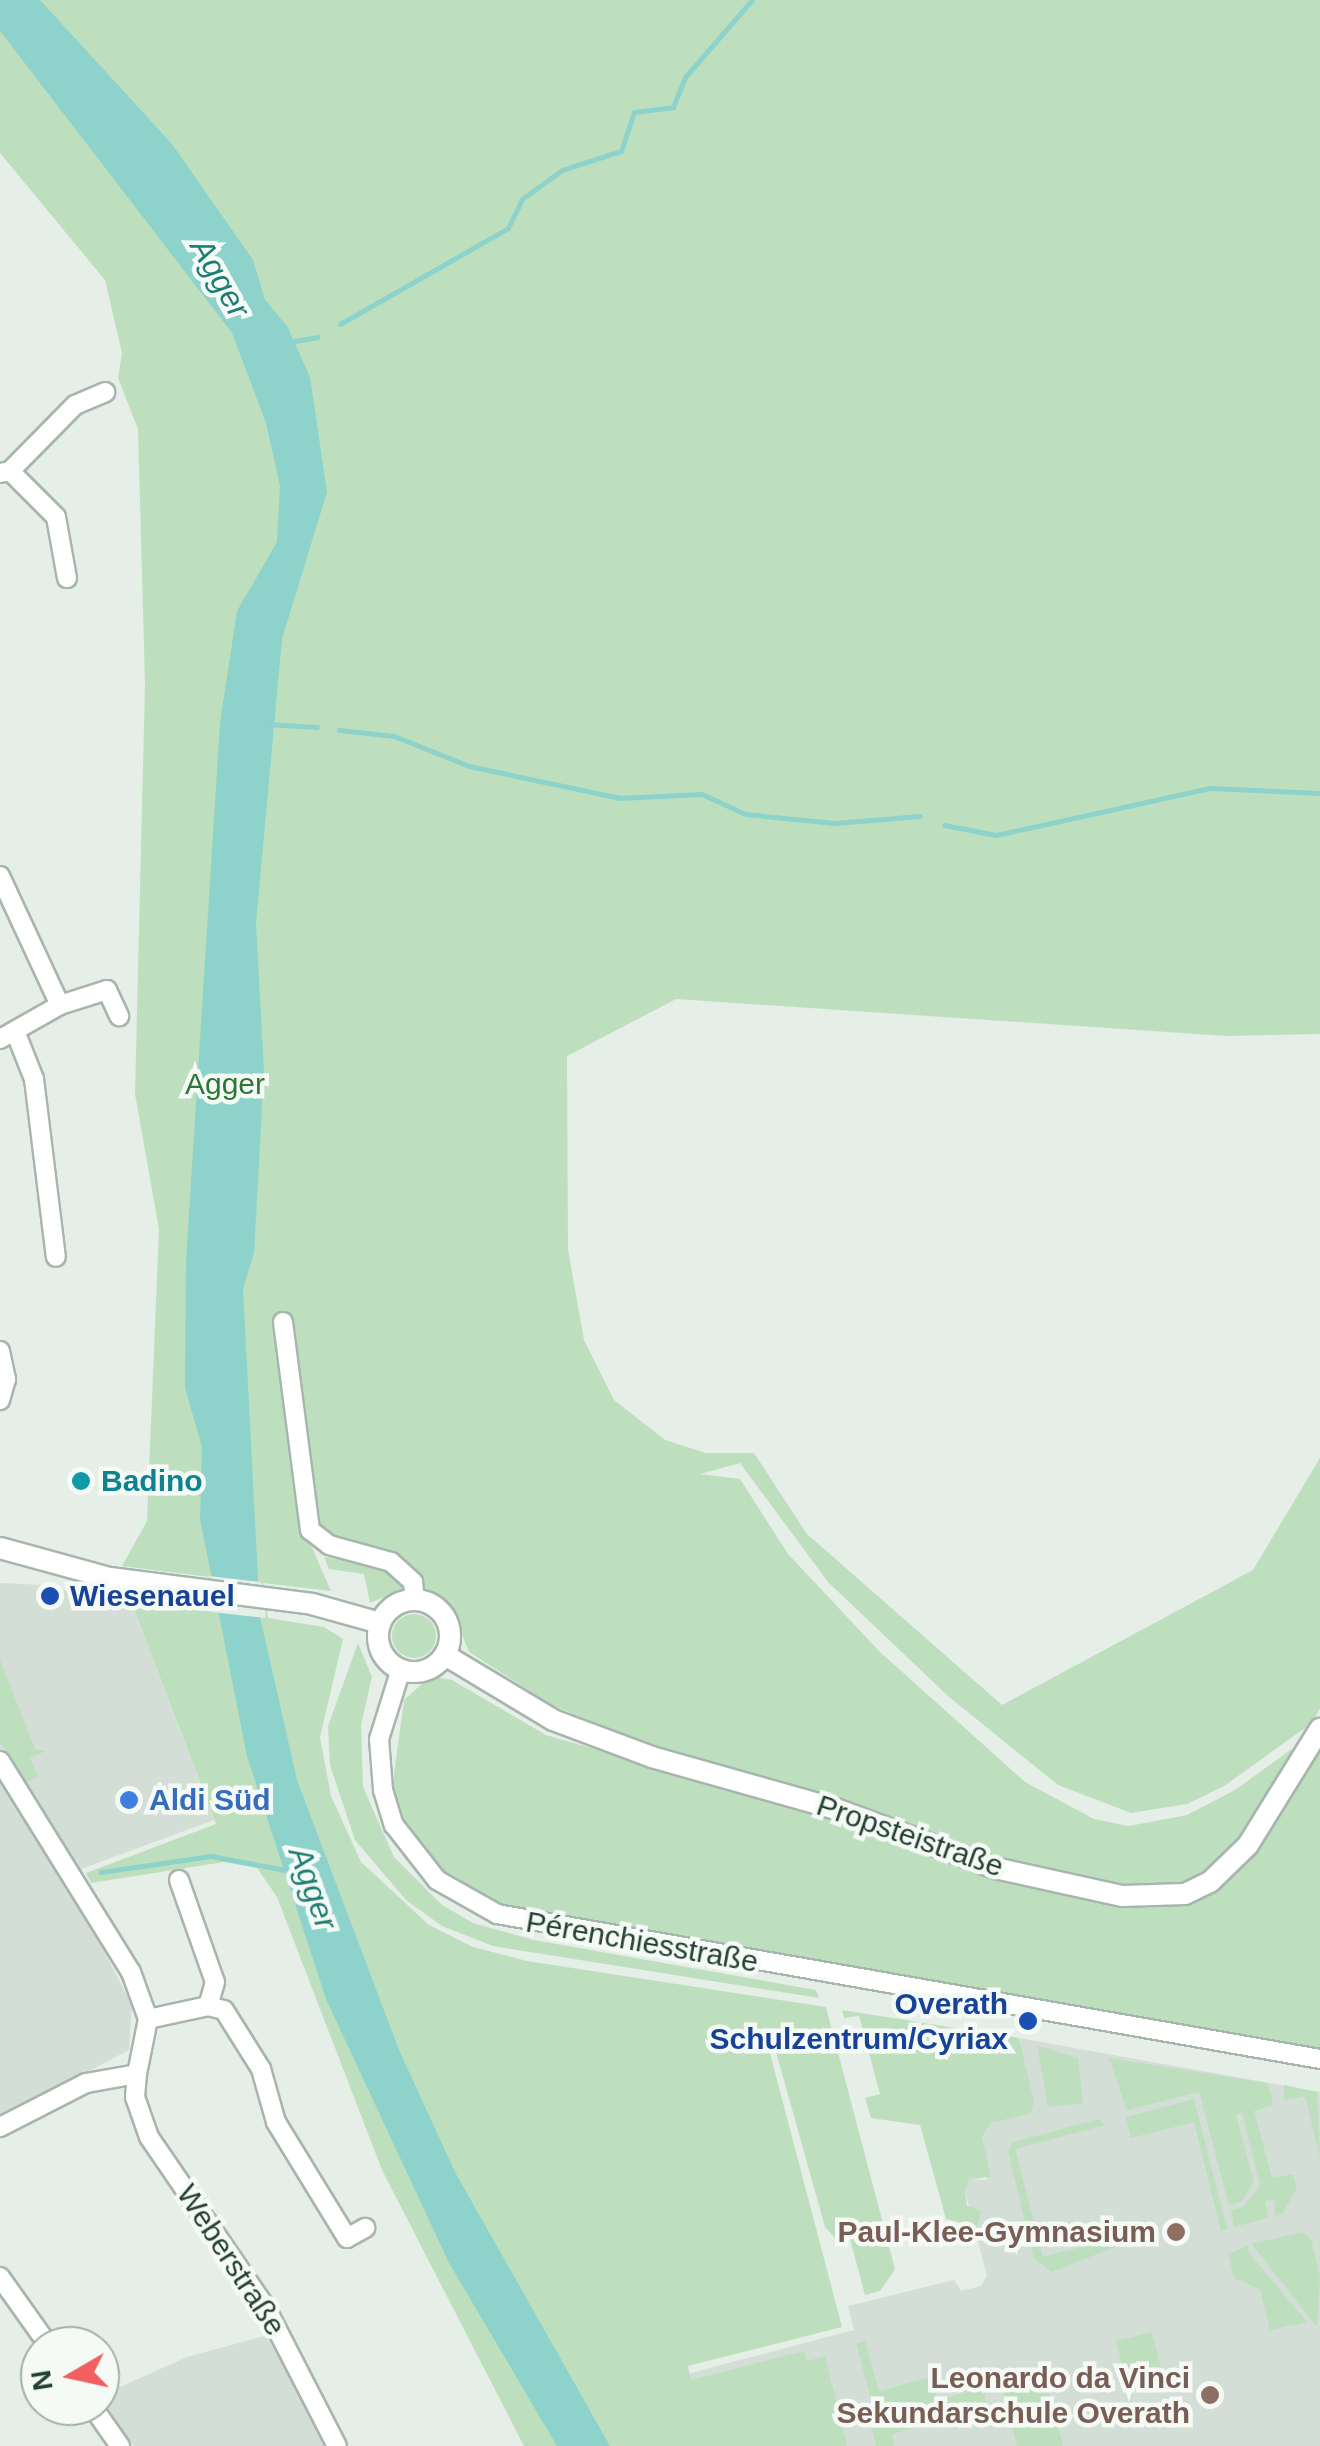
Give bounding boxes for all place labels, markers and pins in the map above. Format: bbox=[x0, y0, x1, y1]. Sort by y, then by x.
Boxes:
place label: Badino bbox=[101, 1463, 203, 1499]
marker: Badino bbox=[70, 1470, 92, 1492]
place label: Wiesenauel bbox=[70, 1578, 235, 1614]
marker: Wiesenauel bbox=[39, 1585, 61, 1607]
place label: Aldi Süd bbox=[149, 1782, 271, 1818]
marker: Aldi Süd bbox=[118, 1789, 140, 1811]
place label: Overath Schulzentrum/Cyriax bbox=[710, 1986, 1008, 2056]
marker: Overath Schulzentrum/Cyriax bbox=[1017, 2010, 1039, 2032]
place label: Paul-Klee-Gymnasium bbox=[838, 2214, 1156, 2250]
marker: Paul-Klee-Gymnasium bbox=[1165, 2221, 1187, 2243]
place label: Leonardo da Vinci Sekundarschule Overath bbox=[837, 2360, 1190, 2430]
marker: Leonardo da Vinci Sekundarschule Overath bbox=[1199, 2384, 1221, 2406]

